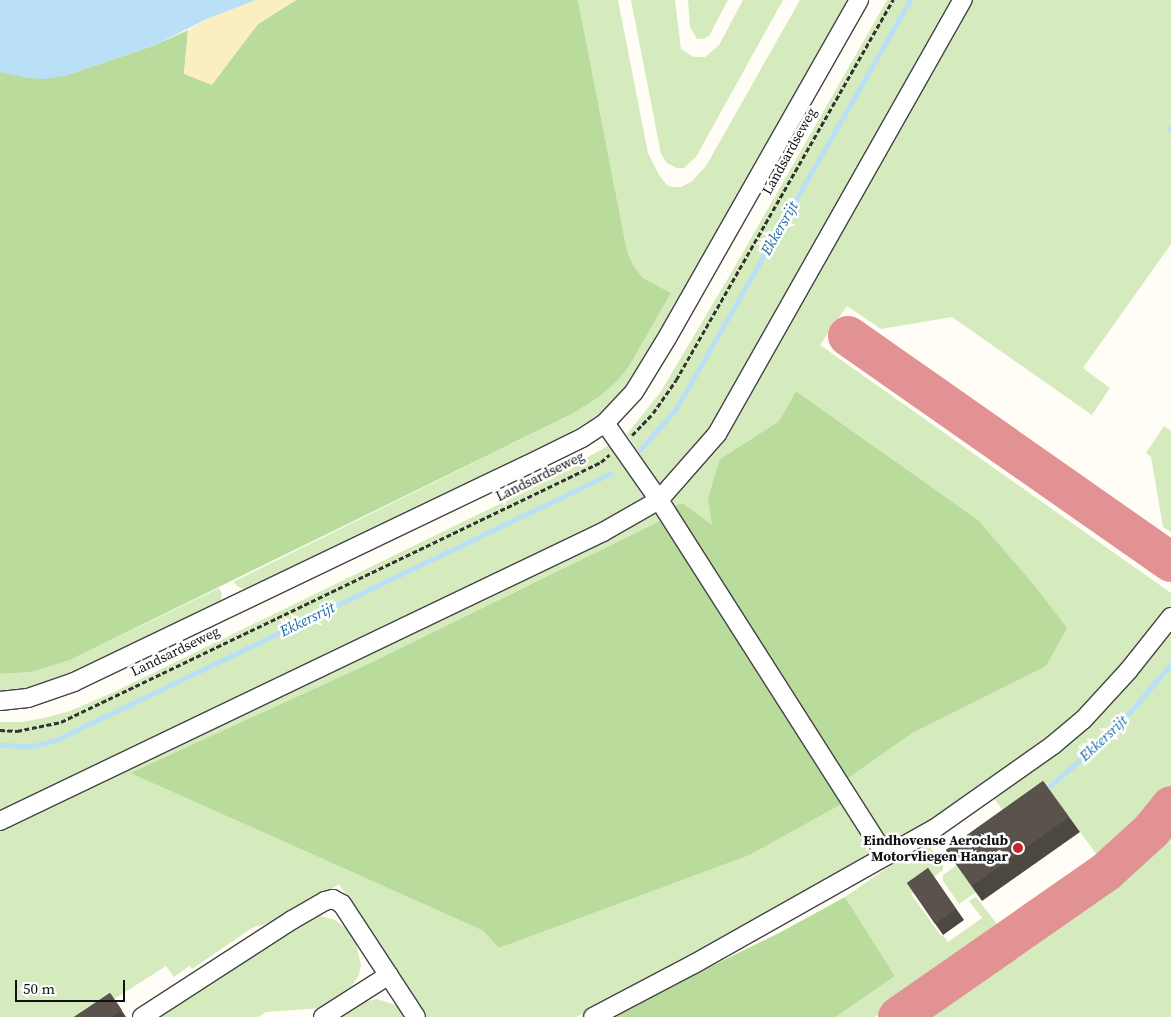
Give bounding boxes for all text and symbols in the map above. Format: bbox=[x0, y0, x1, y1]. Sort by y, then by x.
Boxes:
street label: Landsardseweg bbox=[758, 105, 820, 197]
water label: Ekkersrijt bbox=[756, 198, 802, 258]
street label: Landsardseweg bbox=[493, 447, 587, 505]
water label: Ekkersrijt bbox=[277, 598, 337, 640]
street label: Landsardseweg bbox=[128, 622, 222, 680]
water label: Ekkersrijt bbox=[1075, 711, 1131, 765]
place label: Eindhovense Aeroclub Motorvliegen Hangar bbox=[863, 832, 1008, 864]
marker: Eindhovense Aeroclub Motorvliegen Hangar bbox=[1012, 842, 1024, 854]
scale bar bbox=[18, 970, 128, 1002]
text: 50 m bbox=[23, 978, 55, 999]

